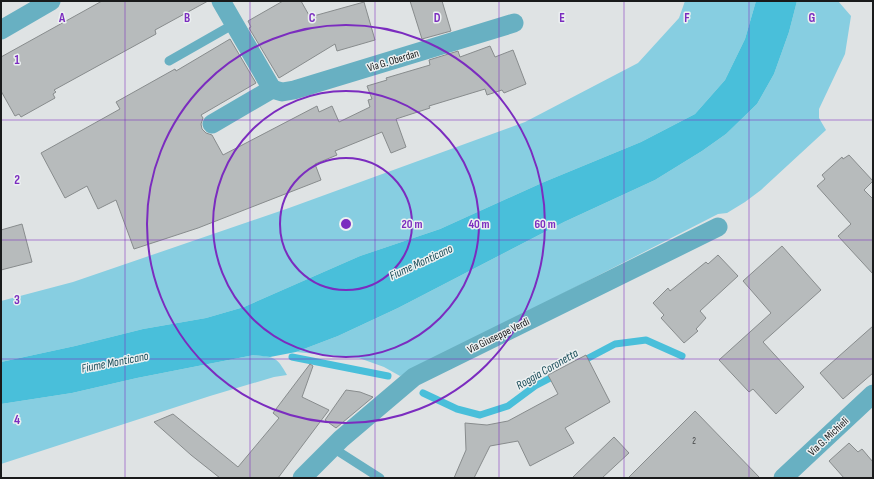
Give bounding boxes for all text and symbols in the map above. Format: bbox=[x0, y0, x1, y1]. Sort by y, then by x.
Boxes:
text: A bbox=[58, 10, 66, 26]
text: B bbox=[184, 10, 190, 26]
text: C bbox=[309, 10, 316, 26]
text: D bbox=[434, 10, 441, 26]
text: E bbox=[559, 10, 565, 26]
text: F bbox=[684, 10, 690, 26]
text: G bbox=[809, 10, 816, 26]
street label: Via G. Oberdan bbox=[366, 46, 421, 74]
text: 1 bbox=[14, 52, 20, 68]
text: 2 bbox=[14, 172, 20, 188]
centre of rings bbox=[339, 217, 353, 231]
text: 20 m bbox=[402, 217, 422, 232]
text: 40 m bbox=[468, 217, 490, 232]
text: 60 m bbox=[534, 217, 556, 232]
water label: Fiume Monticano bbox=[387, 241, 455, 284]
text: 3 bbox=[14, 292, 20, 308]
street label: Via Giuseppe Verdi bbox=[465, 315, 531, 356]
water label: Roggia Coronetta bbox=[514, 346, 581, 393]
water label: Fiume Monticano bbox=[80, 349, 150, 376]
text: 4 bbox=[14, 412, 20, 428]
street label: Via G. Michieli bbox=[805, 414, 851, 458]
house number: 2 bbox=[692, 436, 696, 447]

